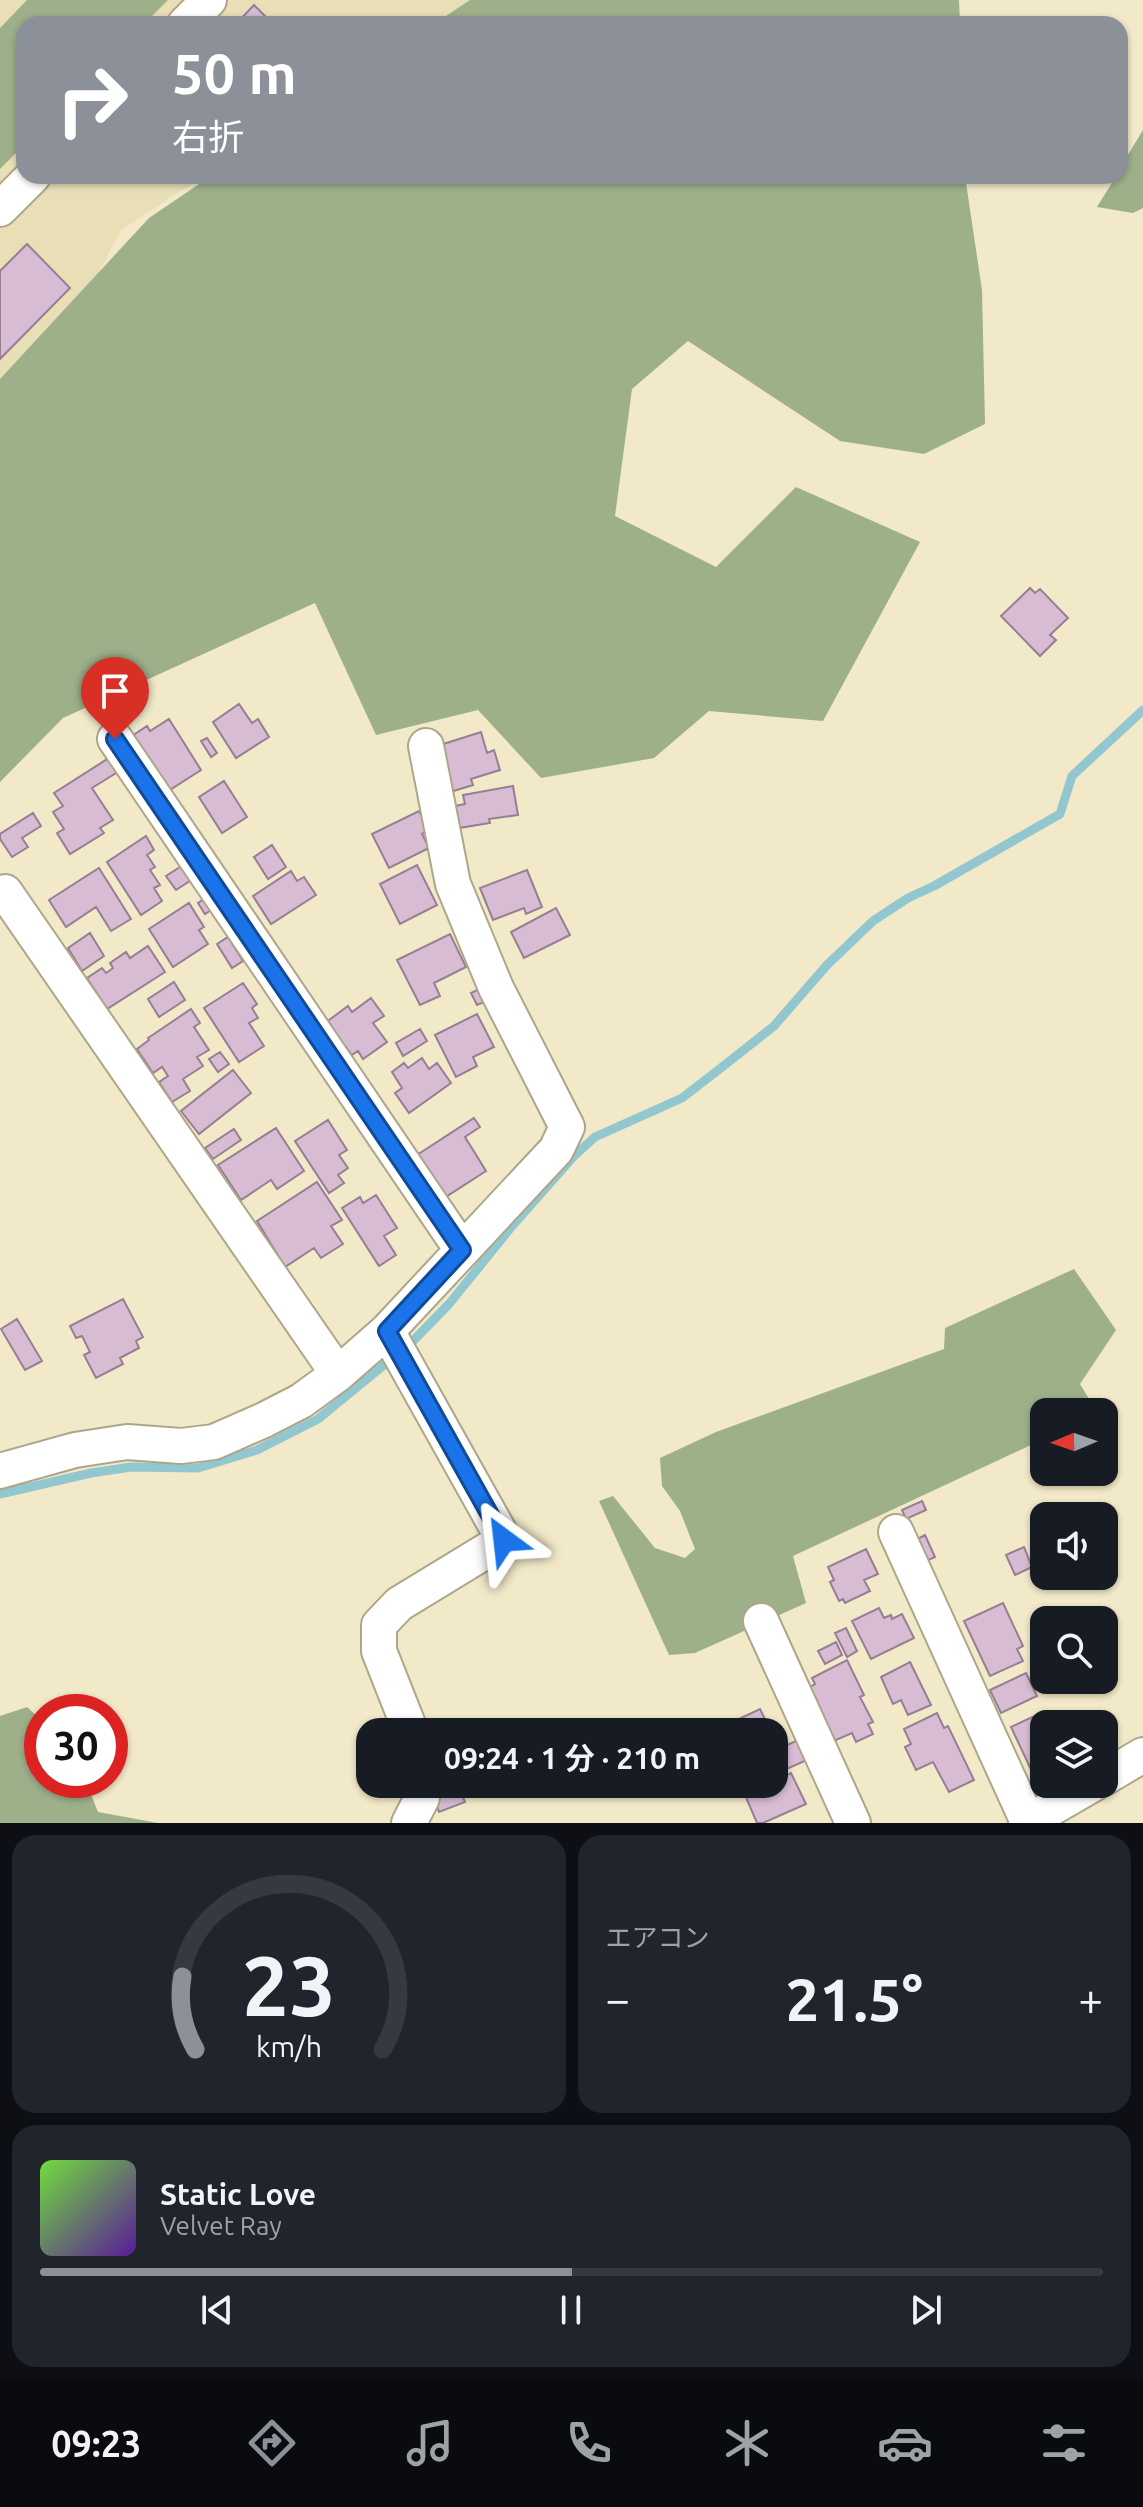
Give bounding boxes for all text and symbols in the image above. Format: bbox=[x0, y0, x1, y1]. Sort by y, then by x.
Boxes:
text: 50 m bbox=[172, 42, 297, 105]
icon: right bbox=[40, 48, 144, 152]
text: 右折 bbox=[172, 116, 244, 157]
pin bbox=[81, 657, 149, 739]
icon: arrive bbox=[93, 669, 137, 713]
north arrow bbox=[1030, 1398, 1118, 1486]
map controls bbox=[1030, 1398, 1118, 1798]
position arrow bbox=[462, 1498, 546, 1582]
button: sound bbox=[1030, 1502, 1118, 1590]
button: search bbox=[1030, 1606, 1118, 1694]
speed limit sign: 30 bbox=[24, 1694, 128, 1798]
button: layers bbox=[1030, 1710, 1118, 1798]
text: 09:24 · 1 分 · 210 m bbox=[444, 1741, 700, 1775]
text: エアコン bbox=[606, 1923, 710, 1952]
text: 23 bbox=[242, 1938, 336, 2032]
text: 21.5° bbox=[786, 1965, 923, 2032]
text: − bbox=[606, 1974, 630, 2023]
text: + bbox=[1078, 1974, 1103, 2023]
text: km/h bbox=[256, 2030, 322, 2062]
text: Static Love bbox=[160, 2177, 316, 2211]
text: Velvet Ray bbox=[160, 2211, 282, 2240]
icon: previous bbox=[195, 2288, 239, 2332]
icon: pause bbox=[549, 2288, 593, 2332]
icon: next bbox=[904, 2288, 948, 2332]
icon: directions bbox=[244, 2415, 300, 2471]
icon: music bbox=[402, 2415, 458, 2471]
icon: phone bbox=[561, 2415, 617, 2471]
icon: climate bbox=[719, 2415, 775, 2471]
icon: car bbox=[877, 2415, 933, 2471]
icon: filters bbox=[1036, 2415, 1092, 2471]
text: 09:23 bbox=[51, 2423, 141, 2464]

